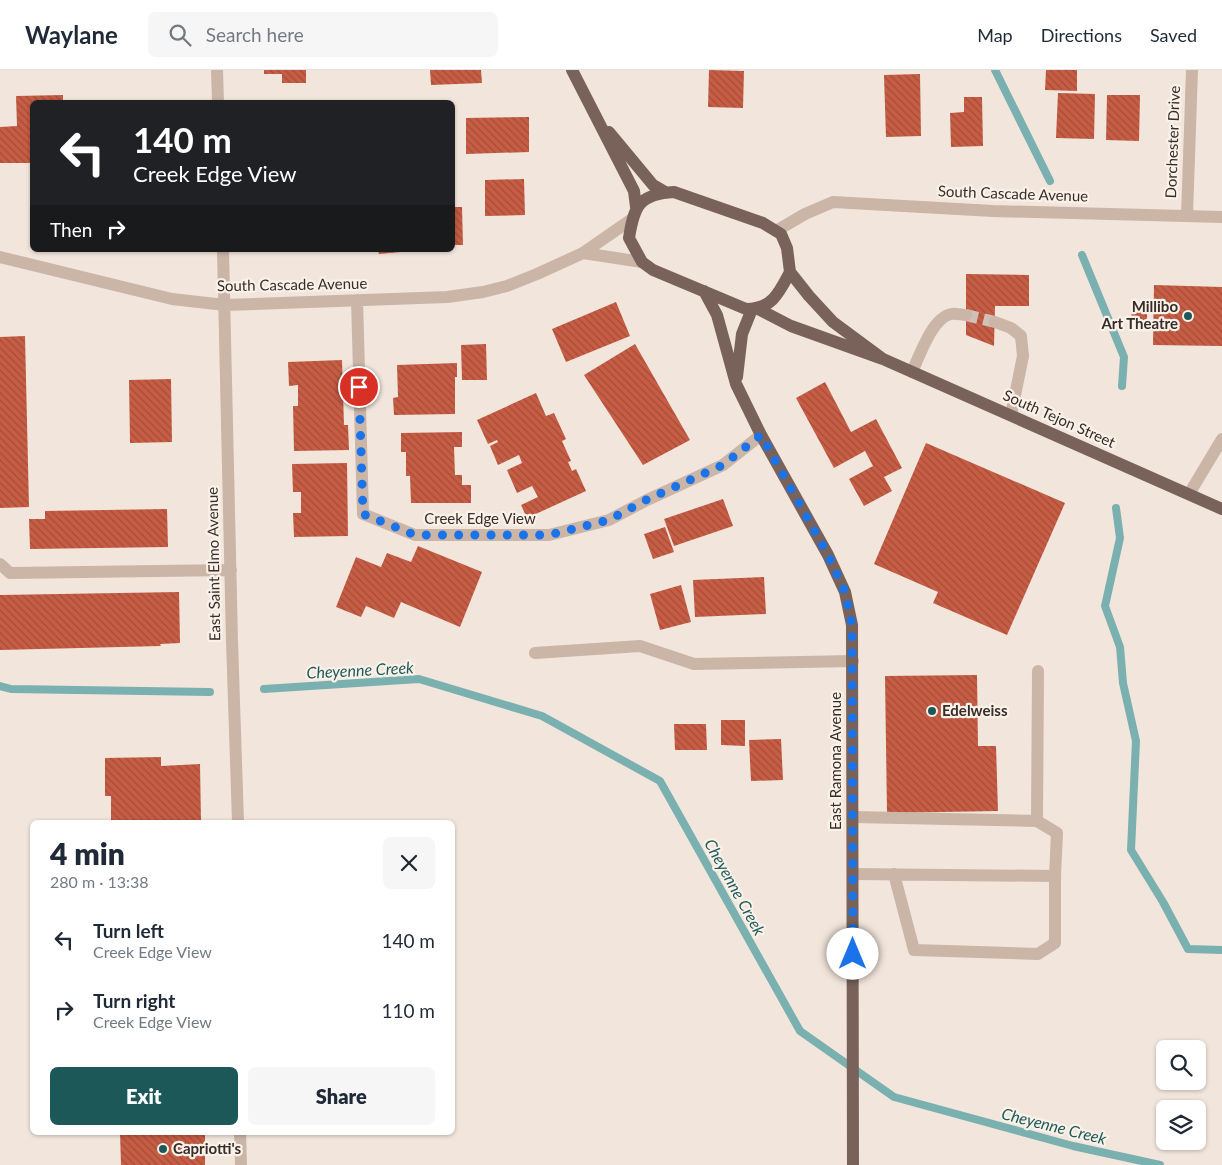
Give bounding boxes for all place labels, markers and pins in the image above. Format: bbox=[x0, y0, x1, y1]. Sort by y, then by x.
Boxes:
place label: Millibo Art Theatre bbox=[1100, 297, 1178, 332]
marker: Millibo Art Theatre bbox=[1182, 310, 1194, 322]
pin bbox=[338, 366, 380, 408]
place label: Edelweiss bbox=[942, 701, 1008, 719]
marker: Edelweiss bbox=[926, 705, 938, 717]
place label: Capriotti's bbox=[173, 1139, 241, 1157]
marker: Capriotti's bbox=[157, 1143, 169, 1155]

